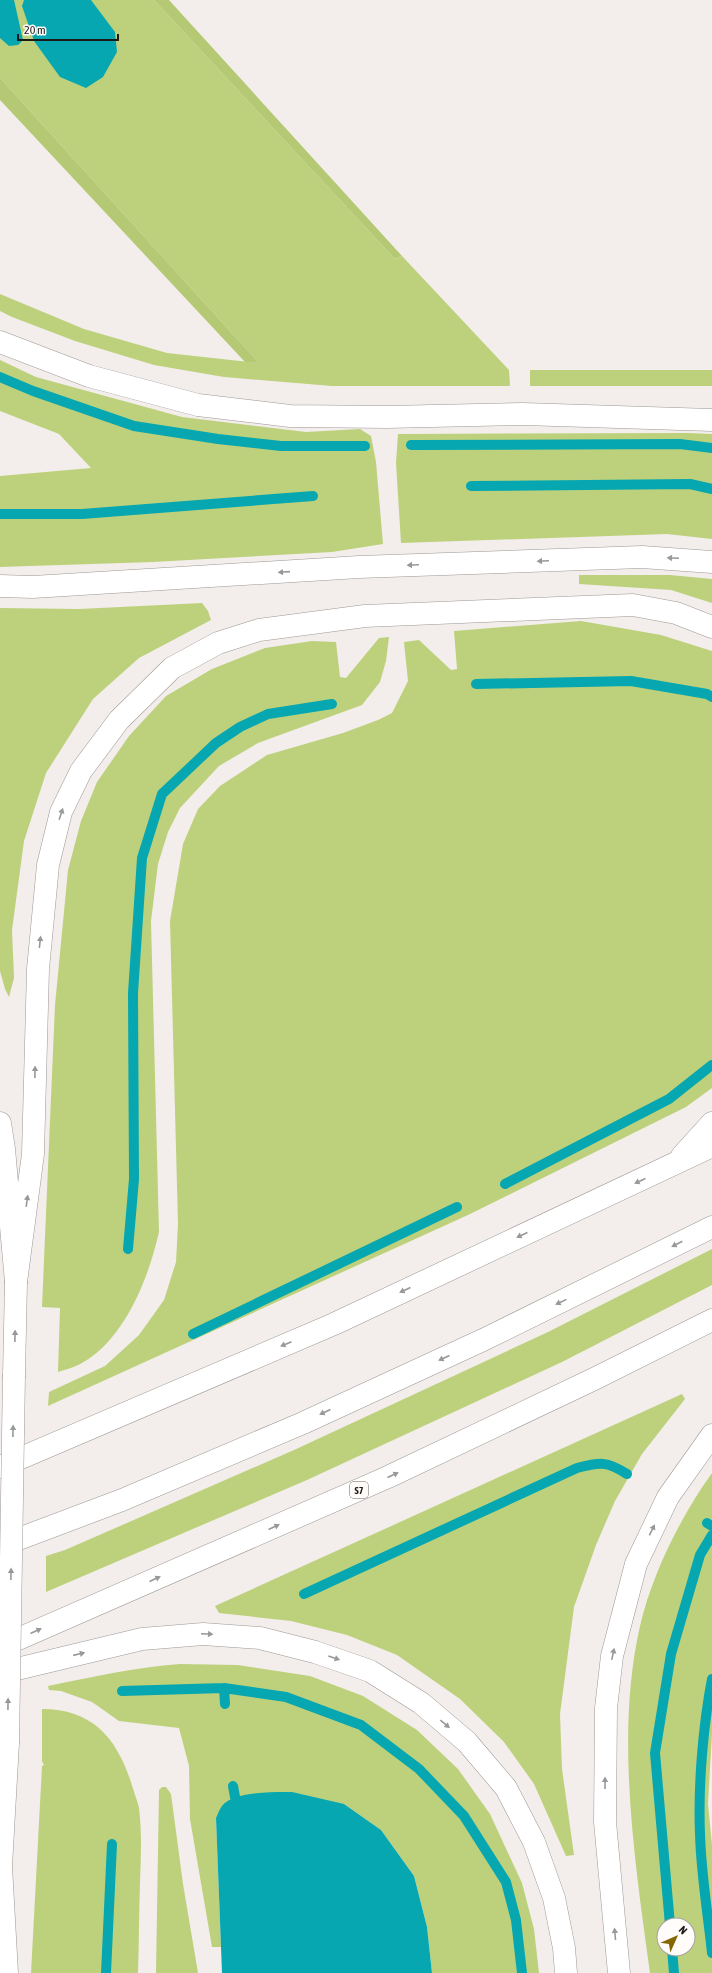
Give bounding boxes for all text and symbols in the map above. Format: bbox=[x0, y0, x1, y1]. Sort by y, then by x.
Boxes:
scale bar bbox=[18, 16, 118, 42]
text: 20 m bbox=[24, 23, 46, 37]
one-way arrow bbox=[667, 555, 679, 562]
one-way arrow bbox=[537, 557, 549, 564]
one-way arrow bbox=[407, 562, 419, 569]
one-way arrow bbox=[278, 569, 290, 576]
one-way arrow bbox=[59, 808, 65, 820]
one-way arrow bbox=[37, 936, 44, 948]
one-way arrow bbox=[32, 1065, 38, 1078]
one-way arrow bbox=[634, 1178, 646, 1184]
one-way arrow bbox=[24, 1195, 30, 1207]
one-way arrow bbox=[516, 1233, 528, 1239]
one-way arrow bbox=[671, 1241, 683, 1247]
one-way arrow bbox=[399, 1287, 410, 1293]
one-way arrow bbox=[555, 1299, 566, 1305]
one-way arrow bbox=[12, 1329, 18, 1342]
one-way arrow bbox=[280, 1341, 292, 1347]
one-way arrow bbox=[438, 1355, 449, 1361]
one-way arrow bbox=[320, 1409, 331, 1415]
one-way arrow bbox=[10, 1425, 17, 1437]
one-way arrow bbox=[387, 1472, 399, 1478]
road number: S7 bbox=[350, 1482, 368, 1498]
one-way arrow bbox=[268, 1524, 280, 1530]
one-way arrow bbox=[649, 1525, 655, 1536]
one-way arrow bbox=[8, 1567, 14, 1580]
one-way arrow bbox=[149, 1576, 160, 1582]
one-way arrow bbox=[30, 1628, 41, 1634]
one-way arrow bbox=[201, 1631, 213, 1638]
one-way arrow bbox=[611, 1647, 617, 1660]
one-way arrow bbox=[73, 1651, 85, 1657]
one-way arrow bbox=[328, 1656, 340, 1662]
one-way arrow bbox=[5, 1698, 12, 1710]
one-way arrow bbox=[440, 1719, 450, 1728]
one-way arrow bbox=[602, 1776, 608, 1789]
north arrow bbox=[656, 1917, 696, 1957]
text: N bbox=[677, 1923, 690, 1936]
one-way arrow bbox=[612, 1928, 619, 1940]

